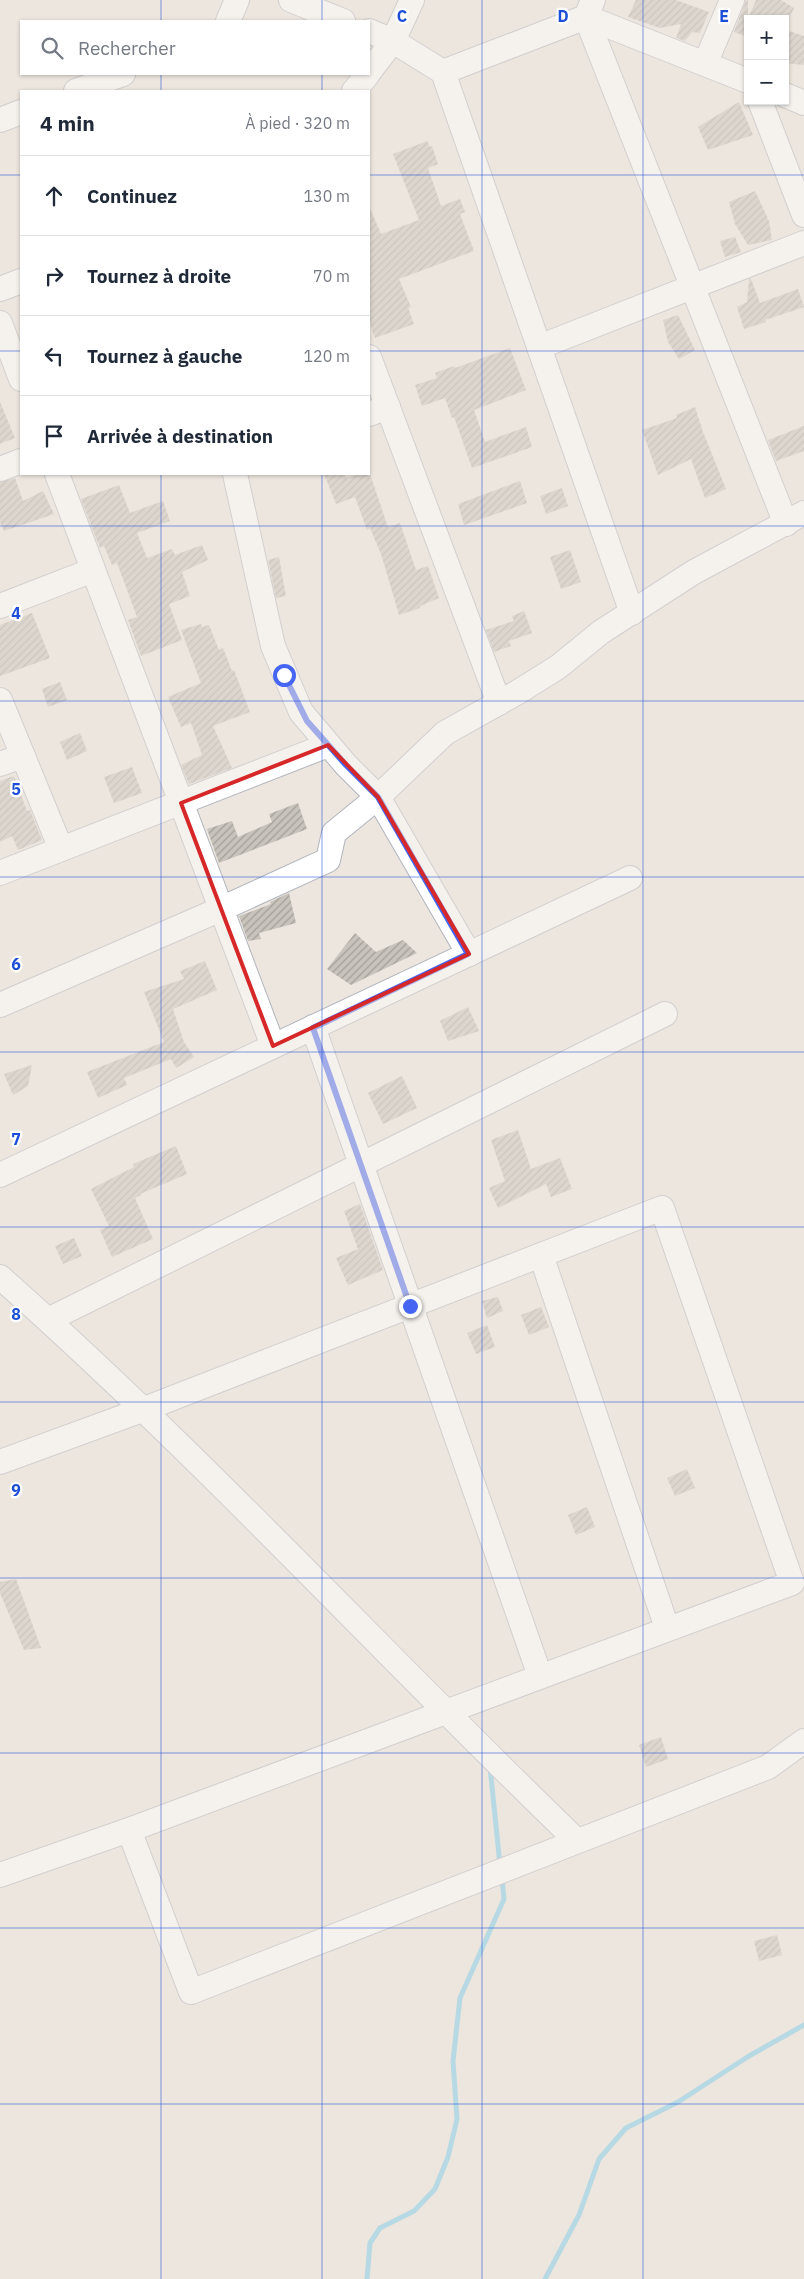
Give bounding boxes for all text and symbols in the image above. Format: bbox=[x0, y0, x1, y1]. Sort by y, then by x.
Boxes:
text: C bbox=[397, 6, 407, 26]
text: D bbox=[557, 6, 569, 26]
text: E bbox=[719, 6, 729, 26]
map controls bbox=[744, 15, 789, 105]
button: + bbox=[744, 15, 789, 60]
search box bbox=[20, 20, 370, 75]
icon: search bbox=[38, 34, 66, 62]
text: Rechercher bbox=[78, 36, 176, 60]
button: − bbox=[744, 60, 789, 105]
text: 4 min bbox=[40, 109, 95, 137]
text: À pied · 320 m bbox=[245, 113, 350, 133]
icon: ahead bbox=[40, 182, 68, 210]
text: Continuez bbox=[87, 184, 177, 208]
text: 130 m bbox=[303, 186, 350, 206]
icon: right bbox=[40, 262, 68, 290]
text: Tournez à droite bbox=[87, 264, 231, 288]
text: 70 m bbox=[313, 266, 350, 286]
icon: left bbox=[40, 342, 68, 370]
text: Tournez à gauche bbox=[87, 344, 243, 368]
text: 120 m bbox=[303, 346, 350, 366]
icon: arrive bbox=[40, 422, 68, 450]
text: Arrivée à destination bbox=[87, 424, 273, 448]
text: 4 bbox=[11, 603, 21, 623]
route start bbox=[273, 664, 296, 687]
text: 5 bbox=[11, 779, 21, 799]
text: 6 bbox=[11, 954, 21, 974]
text: 7 bbox=[11, 1129, 21, 1149]
route end bbox=[399, 1295, 422, 1318]
text: 8 bbox=[11, 1304, 21, 1324]
text: 9 bbox=[11, 1480, 21, 1500]

